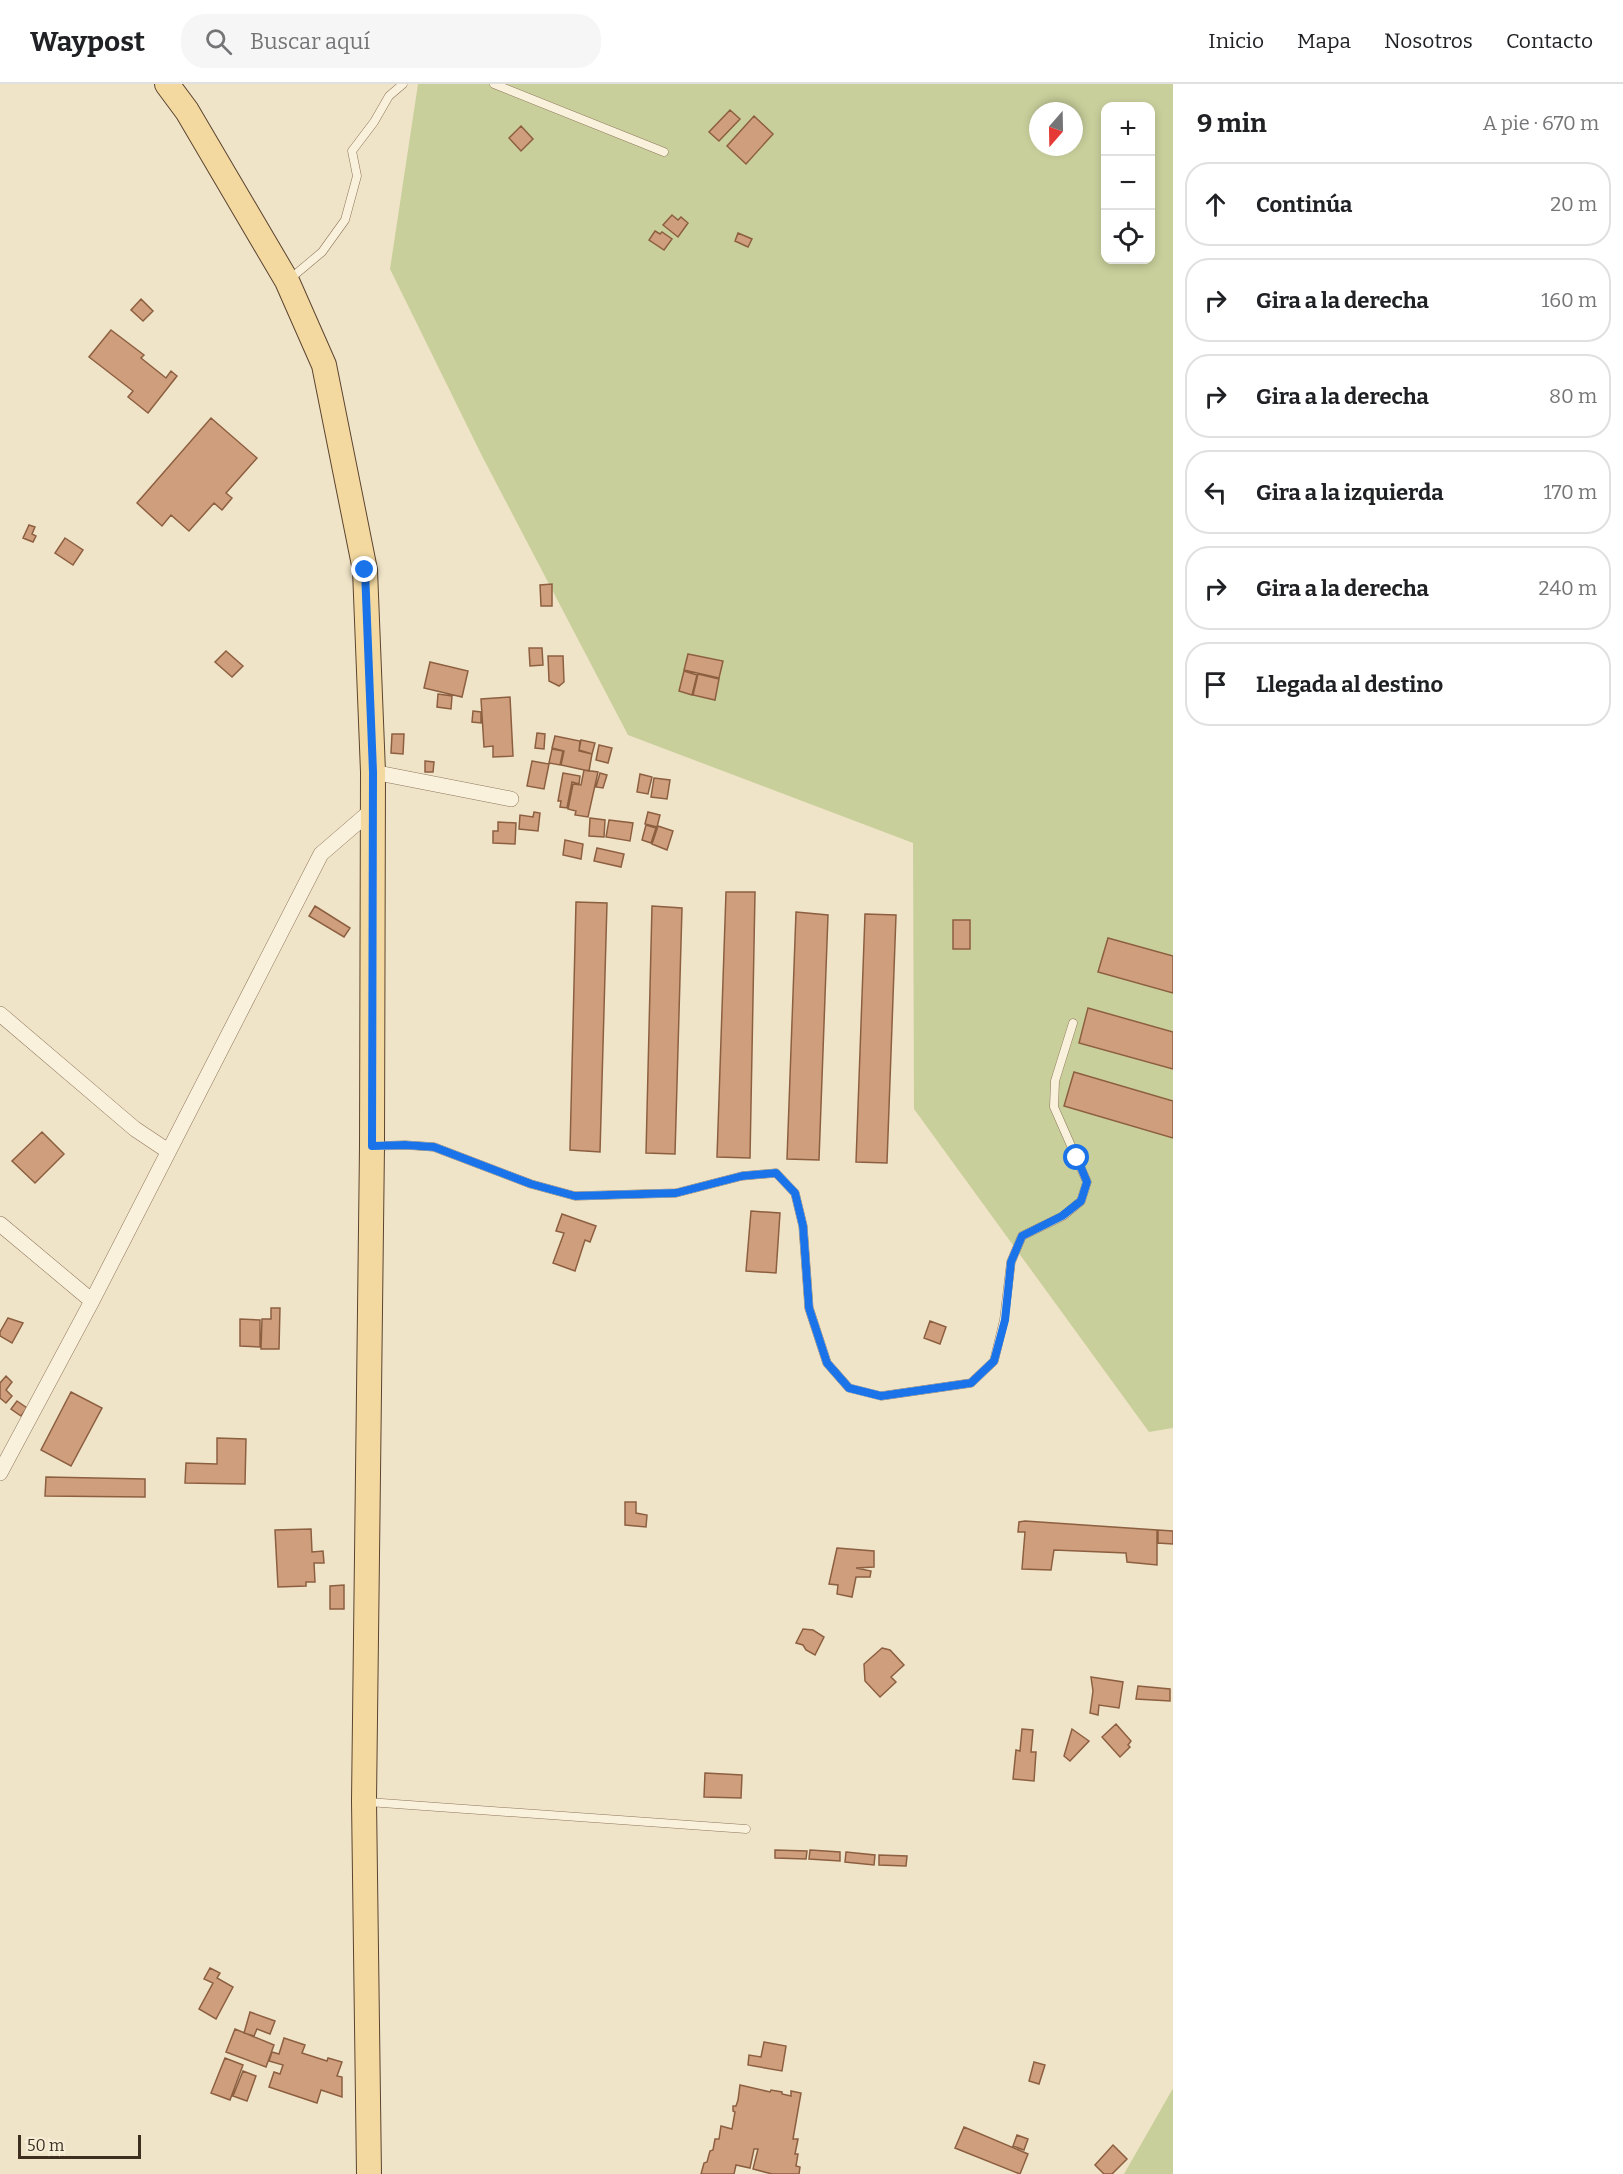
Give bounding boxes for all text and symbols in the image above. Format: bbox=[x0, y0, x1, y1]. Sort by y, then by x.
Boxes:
search box bbox=[181, 14, 601, 68]
text: Waypost bbox=[30, 25, 145, 58]
icon: search bbox=[202, 25, 235, 58]
text: Buscar aquí bbox=[250, 28, 370, 55]
text: Inicio bbox=[1208, 28, 1264, 54]
text: Mapa bbox=[1297, 28, 1351, 54]
text: Nosotros bbox=[1384, 28, 1473, 54]
text: Contacto bbox=[1506, 28, 1593, 54]
north arrow bbox=[1029, 102, 1083, 156]
map controls bbox=[1101, 102, 1155, 264]
button: + bbox=[1101, 102, 1155, 156]
text: 9 min bbox=[1197, 108, 1267, 139]
text: A pie · 670 m bbox=[1483, 111, 1599, 135]
button: − bbox=[1101, 156, 1155, 210]
icon: ahead bbox=[1199, 188, 1232, 221]
text: Continúa bbox=[1256, 191, 1352, 218]
text: 20 m bbox=[1550, 192, 1597, 216]
button: locate bbox=[1101, 210, 1155, 264]
icon: right bbox=[1199, 284, 1232, 317]
text: Gira a la derecha bbox=[1256, 287, 1429, 314]
text: 160 m bbox=[1541, 288, 1597, 312]
icon: right bbox=[1199, 380, 1232, 413]
text: Gira a la derecha bbox=[1256, 383, 1429, 410]
text: 80 m bbox=[1549, 384, 1597, 408]
icon: left bbox=[1199, 476, 1232, 509]
text: Gira a la izquierda bbox=[1256, 479, 1444, 506]
text: 170 m bbox=[1544, 480, 1597, 504]
route end bbox=[351, 556, 377, 582]
icon: right bbox=[1199, 572, 1232, 605]
text: Gira a la derecha bbox=[1256, 575, 1429, 602]
text: 240 m bbox=[1539, 576, 1597, 600]
icon: arrive bbox=[1199, 668, 1232, 701]
text: Llegada al destino bbox=[1256, 671, 1443, 698]
route start bbox=[1063, 1144, 1089, 1170]
scale bar bbox=[18, 2132, 141, 2160]
text: 50 m bbox=[27, 2136, 64, 2155]

